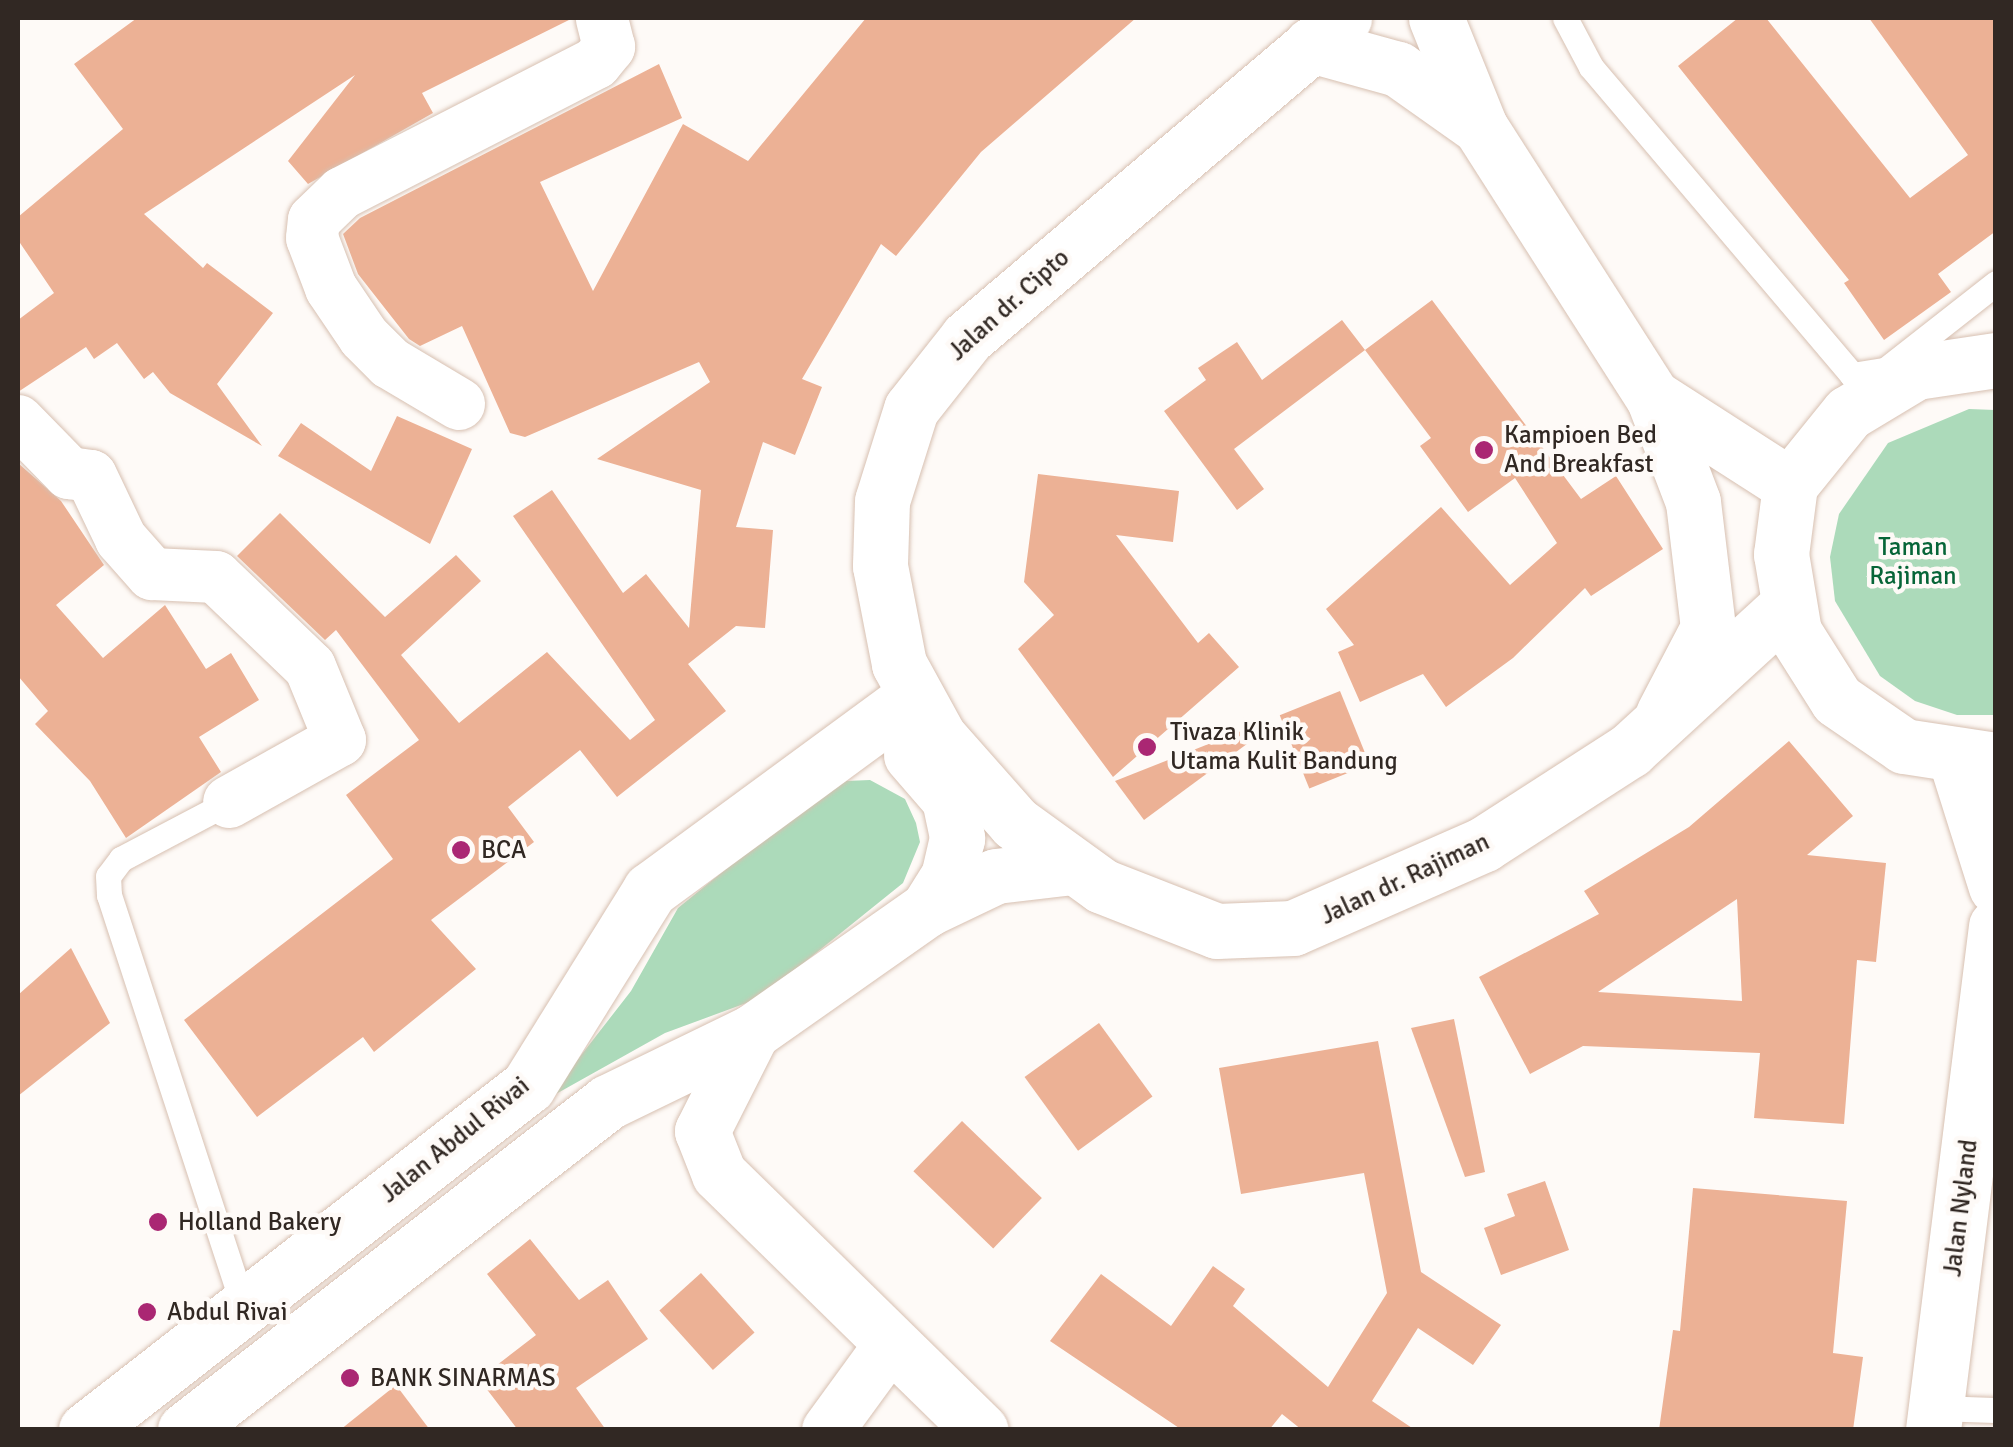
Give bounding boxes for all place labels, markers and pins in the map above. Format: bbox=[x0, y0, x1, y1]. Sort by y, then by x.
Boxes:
place label: Kampioen Bed And Breakfast bbox=[1504, 421, 1657, 480]
marker: Kampioen Bed And Breakfast bbox=[1473, 439, 1495, 461]
place label: Tivaza Klinik Utama Kulit Bandung bbox=[1170, 718, 1398, 777]
marker: Tivaza Klinik Utama Kulit Bandung bbox=[1134, 734, 1160, 760]
place label: BCA bbox=[481, 835, 526, 865]
marker: BCA bbox=[450, 839, 472, 861]
place label: Holland Bakery bbox=[178, 1207, 341, 1237]
marker: Holland Bakery bbox=[147, 1211, 169, 1233]
place label: Abdul Rivai bbox=[167, 1297, 288, 1327]
marker: Abdul Rivai bbox=[136, 1301, 158, 1323]
place label: BANK SINARMAS bbox=[370, 1363, 556, 1393]
marker: BANK SINARMAS bbox=[339, 1367, 361, 1389]

